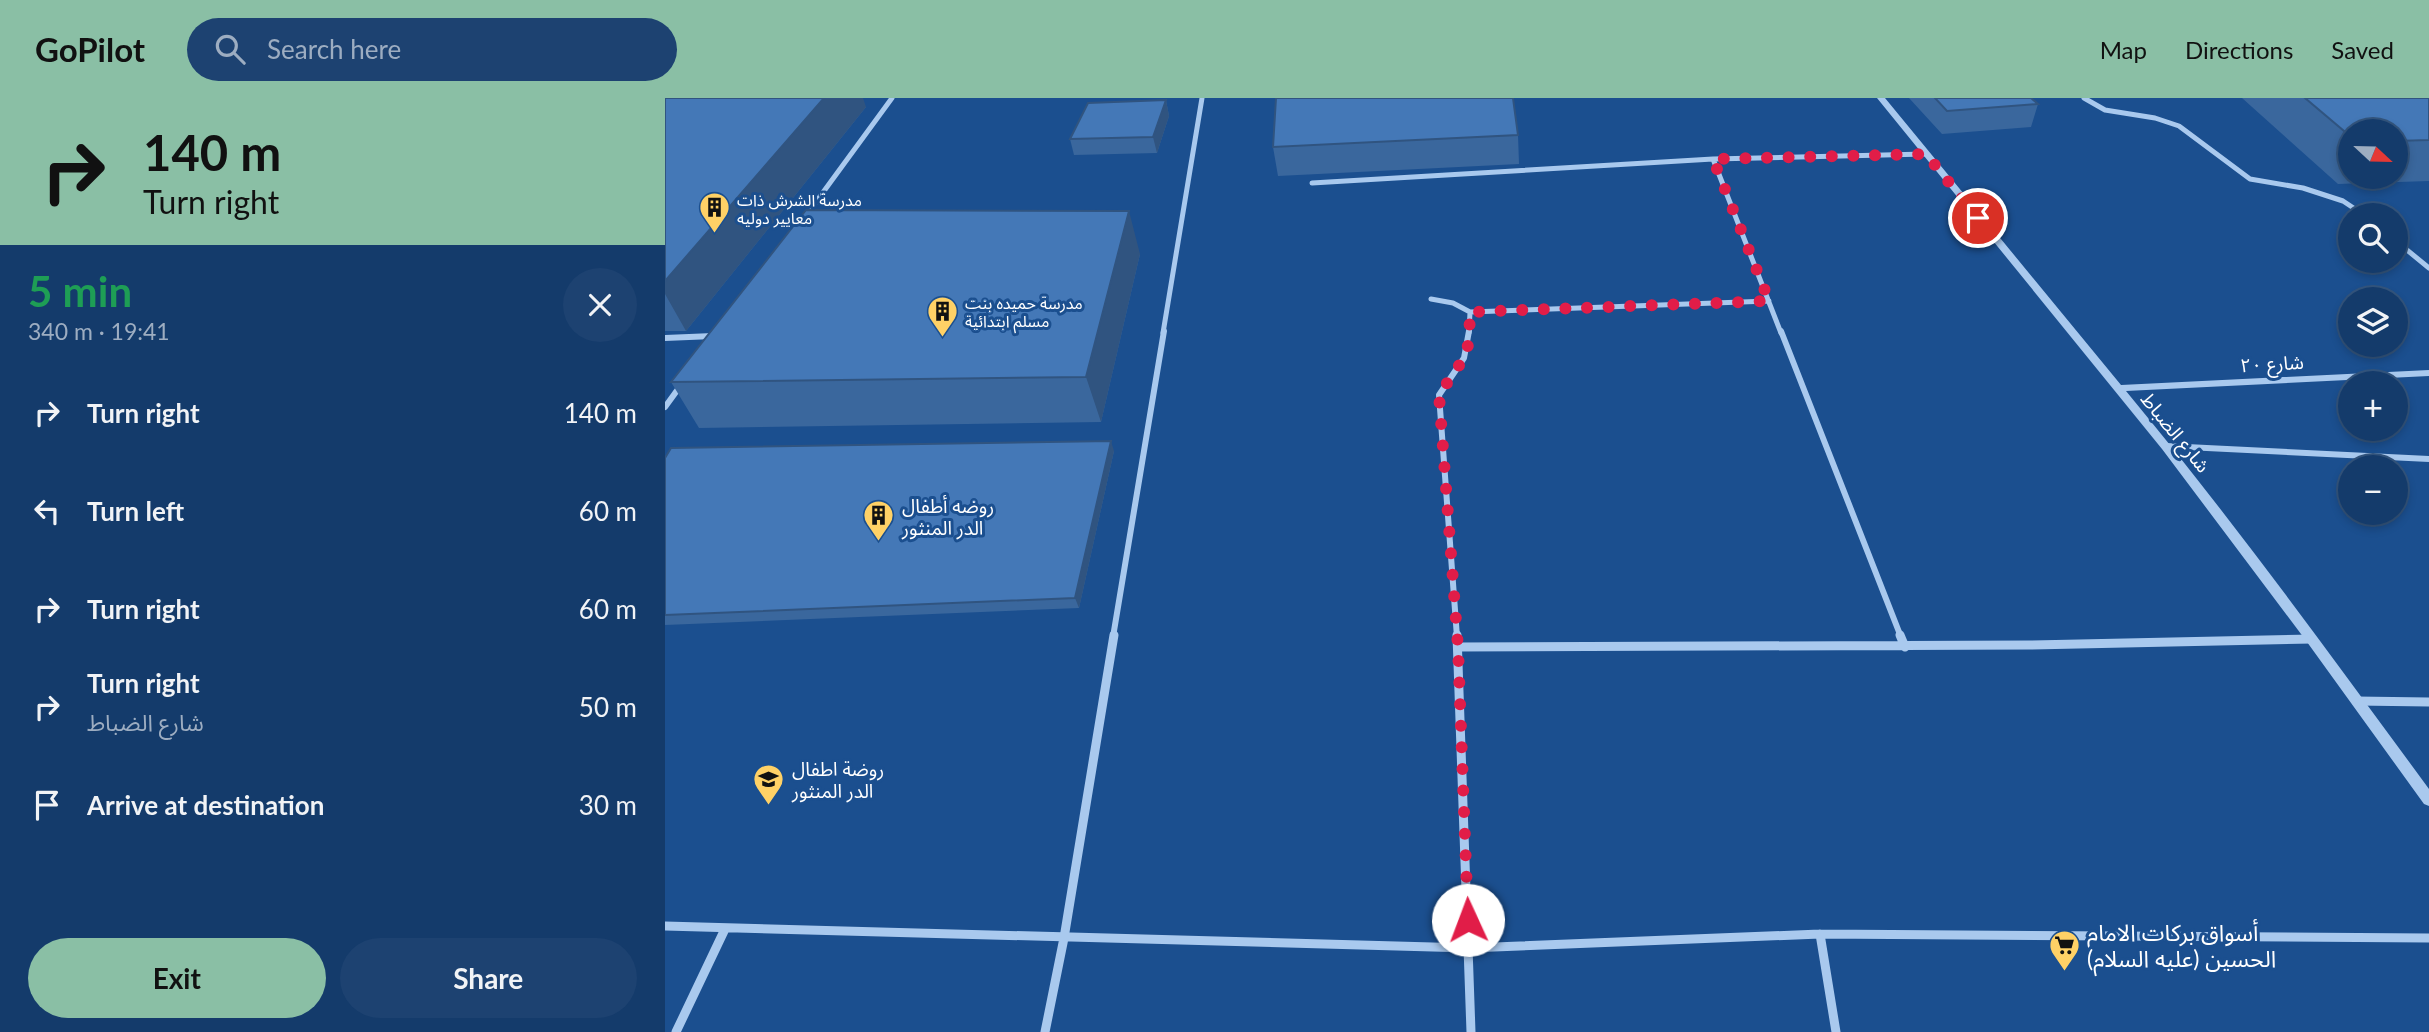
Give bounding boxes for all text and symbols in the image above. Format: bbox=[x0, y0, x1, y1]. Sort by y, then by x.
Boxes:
search box bbox=[187, 18, 677, 81]
text: GoPilot bbox=[35, 29, 145, 69]
icon: search bbox=[211, 30, 249, 68]
text: Search here bbox=[267, 33, 401, 65]
text: Map bbox=[2100, 35, 2147, 64]
text: Directions bbox=[2185, 35, 2293, 64]
text: Saved bbox=[2331, 35, 2394, 64]
north arrow bbox=[2338, 119, 2408, 189]
map controls bbox=[2338, 119, 2408, 525]
text: 140 m bbox=[143, 123, 281, 181]
icon: right bbox=[28, 126, 119, 217]
text: Turn right bbox=[143, 182, 279, 221]
pin bbox=[1948, 188, 2008, 248]
place label: مدرسة الشرش ذات معايير دوليه bbox=[737, 190, 862, 228]
building icon: مدرسة الشرش ذات معايير دوليه bbox=[697, 191, 731, 235]
icon: arrive bbox=[1959, 199, 1997, 237]
button: search bbox=[2338, 203, 2408, 273]
text: 5 min bbox=[28, 266, 132, 316]
button: close bbox=[563, 268, 637, 342]
button: layers bbox=[2338, 287, 2408, 357]
place label: مدرسة حميده بنت مسلم ابتدائية bbox=[965, 293, 1083, 334]
building icon: مدرسة حميده بنت مسلم ابتدائية bbox=[925, 294, 959, 338]
text: 340 m · 19:41 bbox=[28, 317, 170, 345]
street label: شارع ٢٠ bbox=[2240, 350, 2305, 379]
button: + bbox=[2338, 371, 2408, 441]
street label: شارع الضباط bbox=[2134, 387, 2215, 479]
icon: right bbox=[28, 394, 66, 432]
text: Turn right bbox=[87, 397, 200, 429]
text: 140 m bbox=[564, 397, 637, 429]
button: − bbox=[2338, 455, 2408, 525]
icon: left bbox=[28, 492, 66, 530]
place label: روضه أطفال الدر المنثور bbox=[901, 494, 994, 540]
text: Turn left bbox=[87, 495, 184, 527]
text: 60 m bbox=[579, 495, 637, 527]
building icon: روضه أطفال الدر المنثور bbox=[862, 499, 896, 543]
icon: right bbox=[28, 590, 66, 628]
text: Turn right bbox=[87, 593, 200, 625]
text: 60 m bbox=[579, 593, 637, 625]
text: Turn right bbox=[87, 667, 200, 699]
icon: right bbox=[28, 688, 66, 726]
text: 50 m bbox=[579, 691, 637, 723]
text: شارع الضباط bbox=[87, 708, 204, 736]
place label: روضة اطفال الدر المنثور bbox=[791, 757, 884, 803]
school or university icon: روضة اطفال الدر المنثور bbox=[752, 762, 786, 806]
icon: arrive bbox=[28, 786, 66, 824]
text: Arrive at destination bbox=[87, 789, 324, 821]
text: 30 m bbox=[579, 789, 637, 821]
position arrow bbox=[1431, 883, 1505, 957]
place label: أسواق بركات الامام الحسين (عليه السلام) bbox=[2087, 918, 2276, 977]
supermarket icon: أسواق بركات الامام الحسين (عليه السلام) bbox=[2047, 928, 2081, 972]
button: Exit bbox=[28, 938, 326, 1018]
button: Share bbox=[340, 938, 637, 1018]

